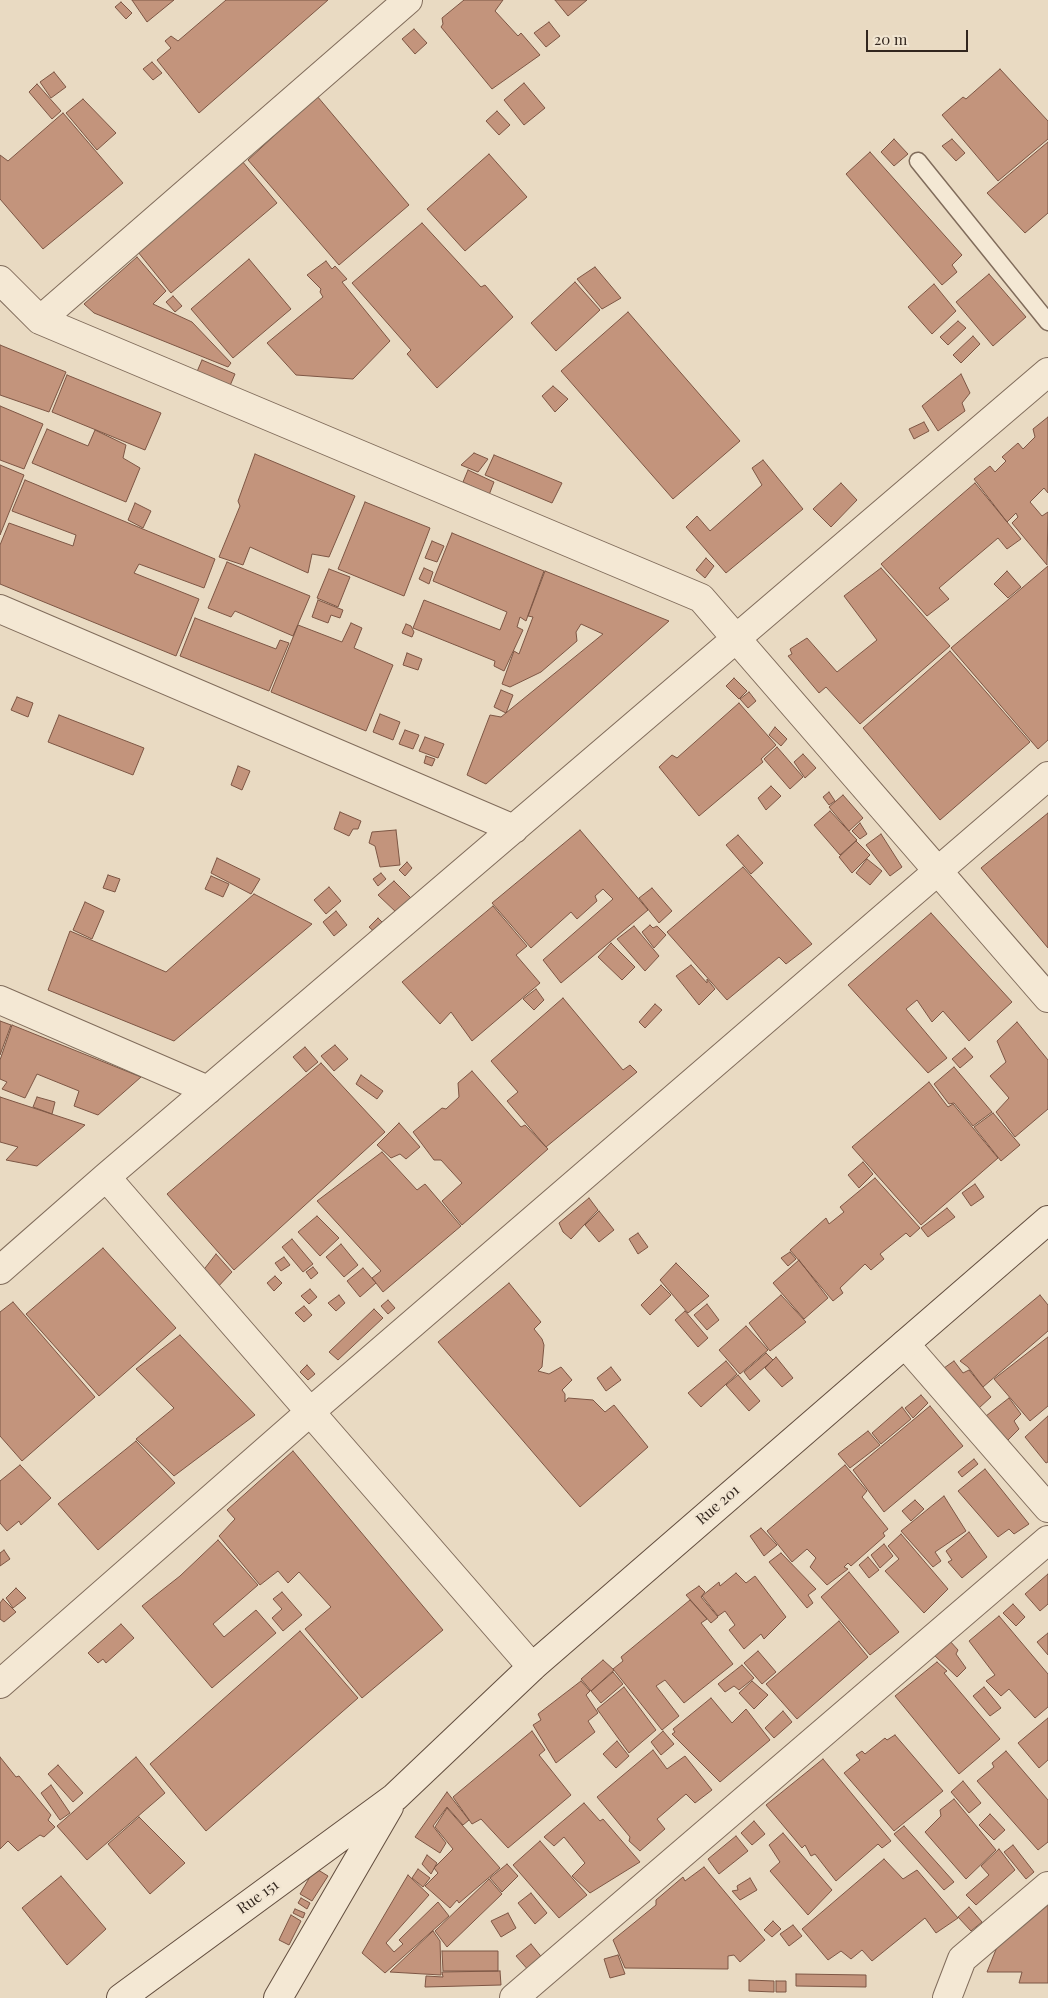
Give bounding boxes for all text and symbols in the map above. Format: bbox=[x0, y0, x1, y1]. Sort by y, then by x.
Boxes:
scale bar bbox=[868, 20, 970, 52]
text: 20 m bbox=[874, 29, 907, 49]
street label: Rue 201 bbox=[693, 1481, 743, 1529]
street label: Rue 151 bbox=[234, 1876, 282, 1918]

